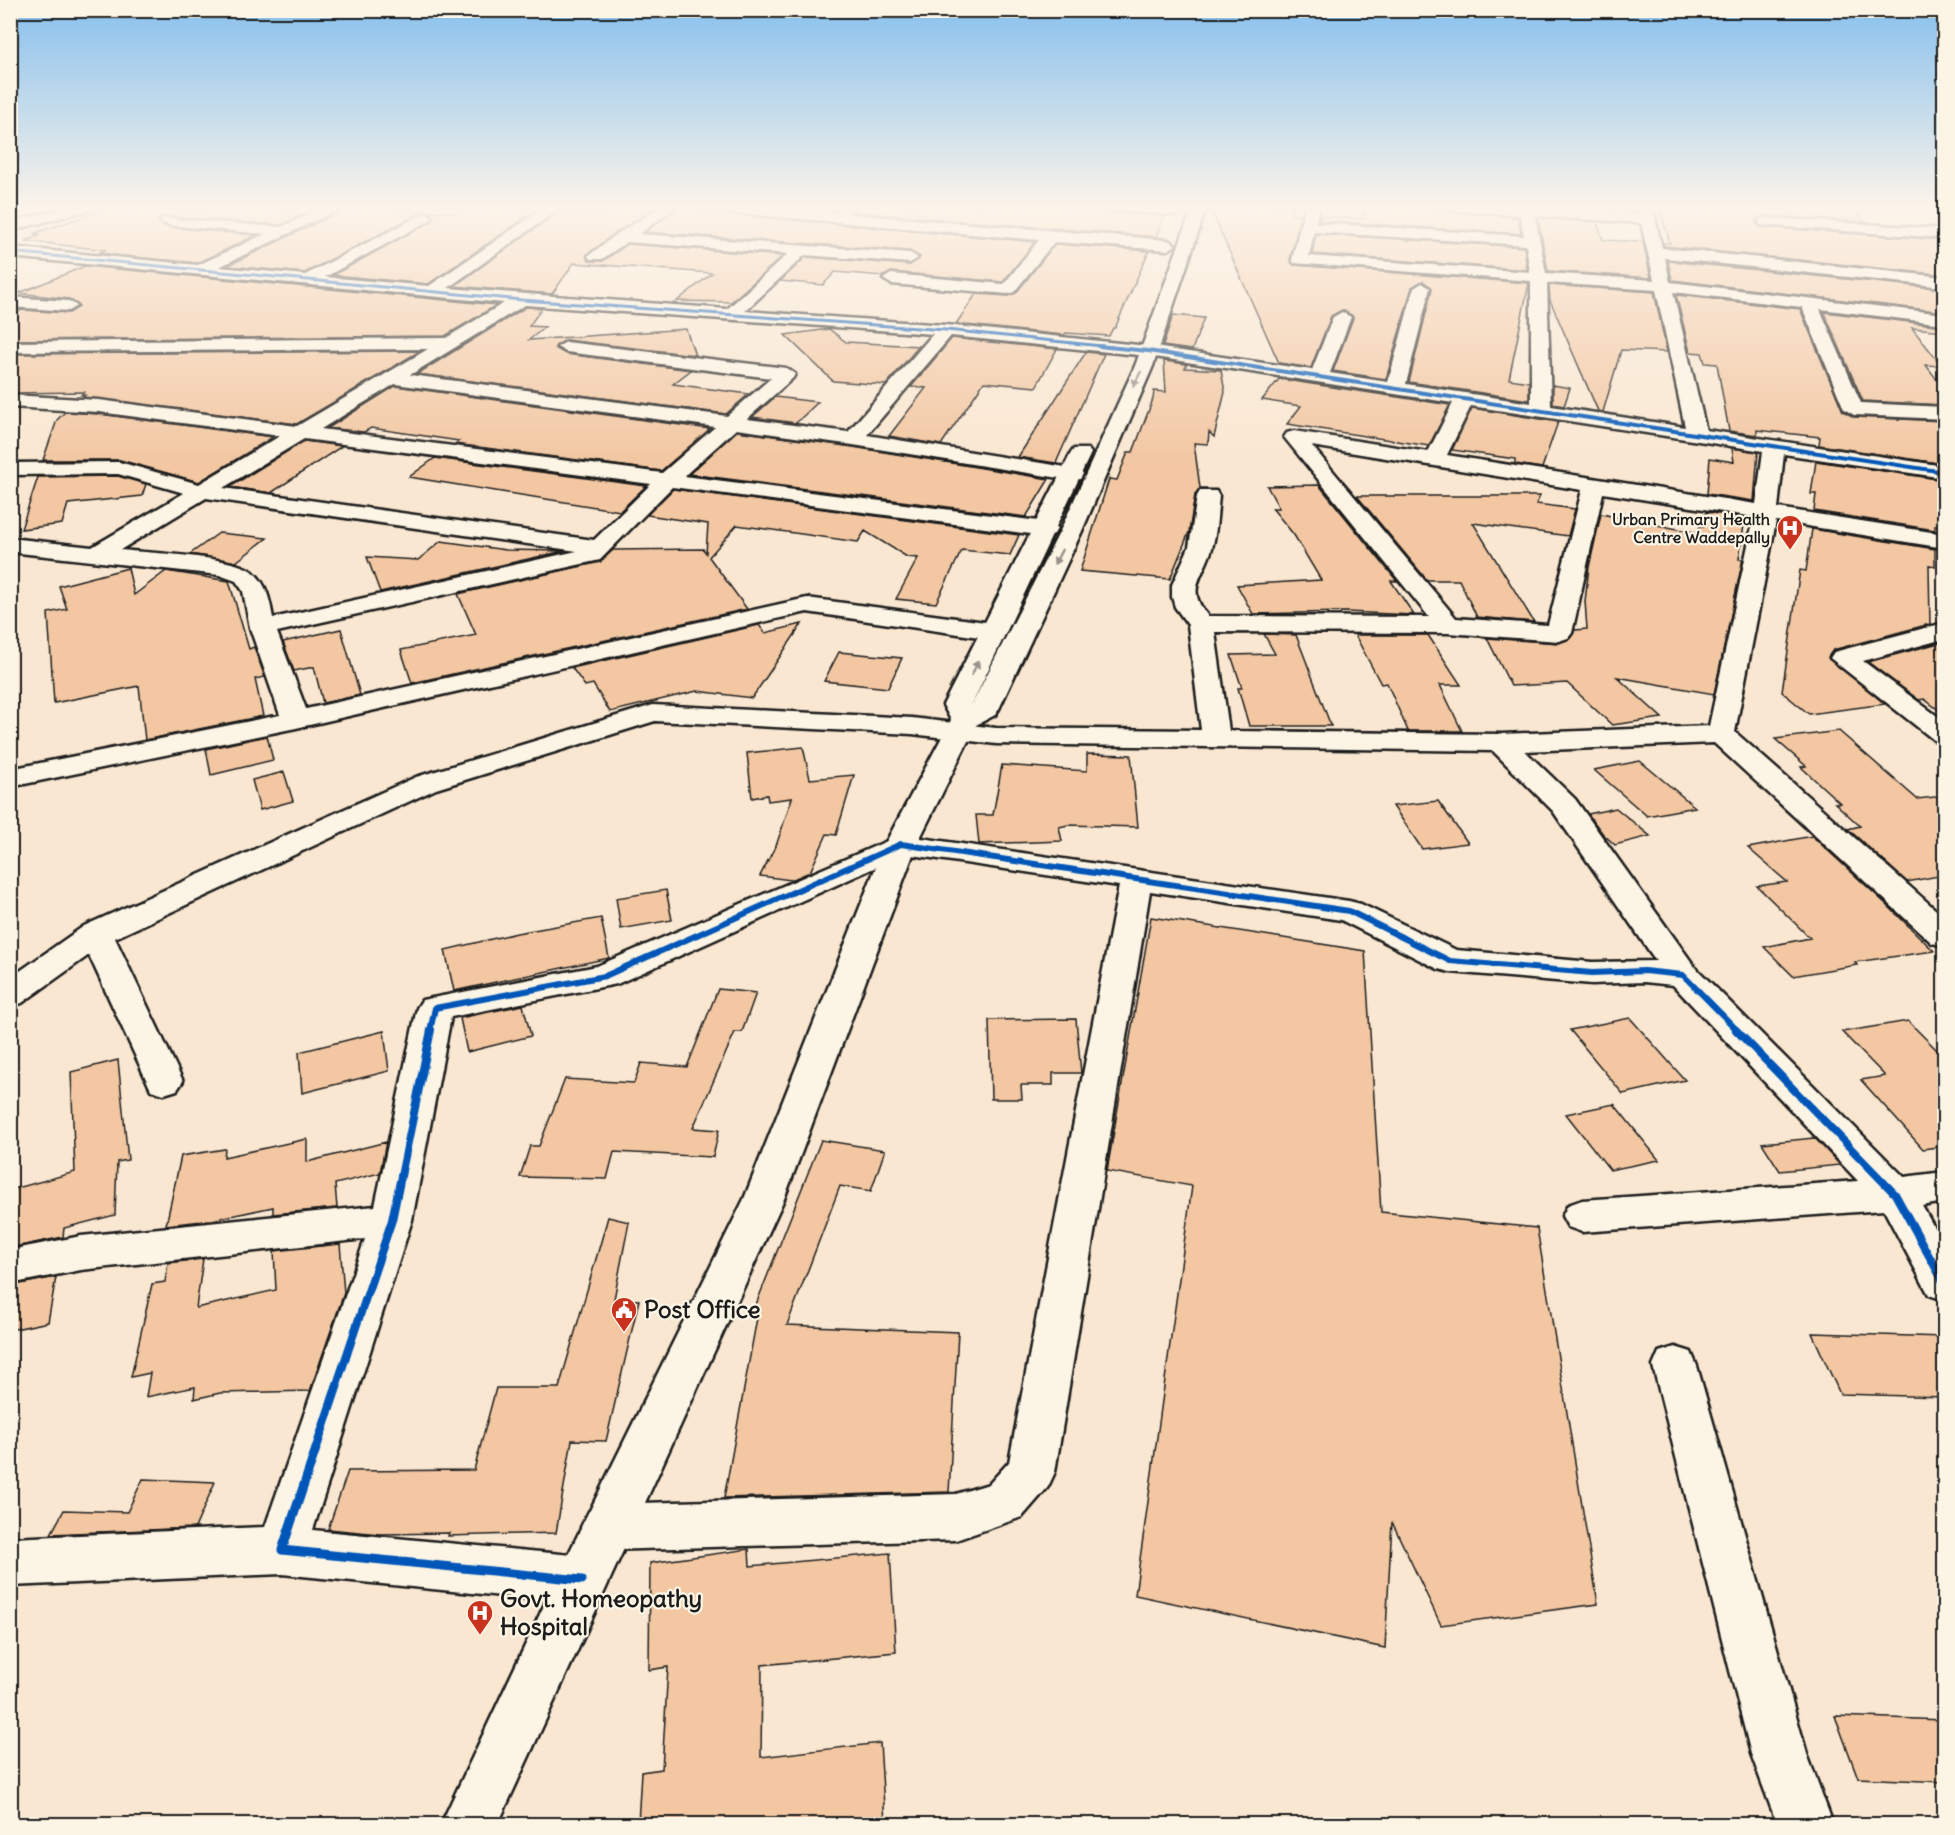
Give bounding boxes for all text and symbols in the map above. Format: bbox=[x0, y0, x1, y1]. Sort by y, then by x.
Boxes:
one-way arrow bbox=[1133, 370, 1142, 387]
place label: Urban Primary Health Centre Waddepally bbox=[1612, 509, 1770, 548]
hospital icon: Urban Primary Health Centre Waddepally bbox=[1775, 513, 1805, 551]
one-way arrow bbox=[1053, 548, 1063, 565]
one-way arrow bbox=[970, 660, 980, 677]
place label: Post Office bbox=[644, 1294, 761, 1324]
public building icon: Post Office bbox=[609, 1295, 639, 1333]
place label: Govt. Homeopathy Hospital bbox=[500, 1583, 702, 1641]
hospital icon: Govt. Homeopathy Hospital bbox=[465, 1598, 495, 1636]

